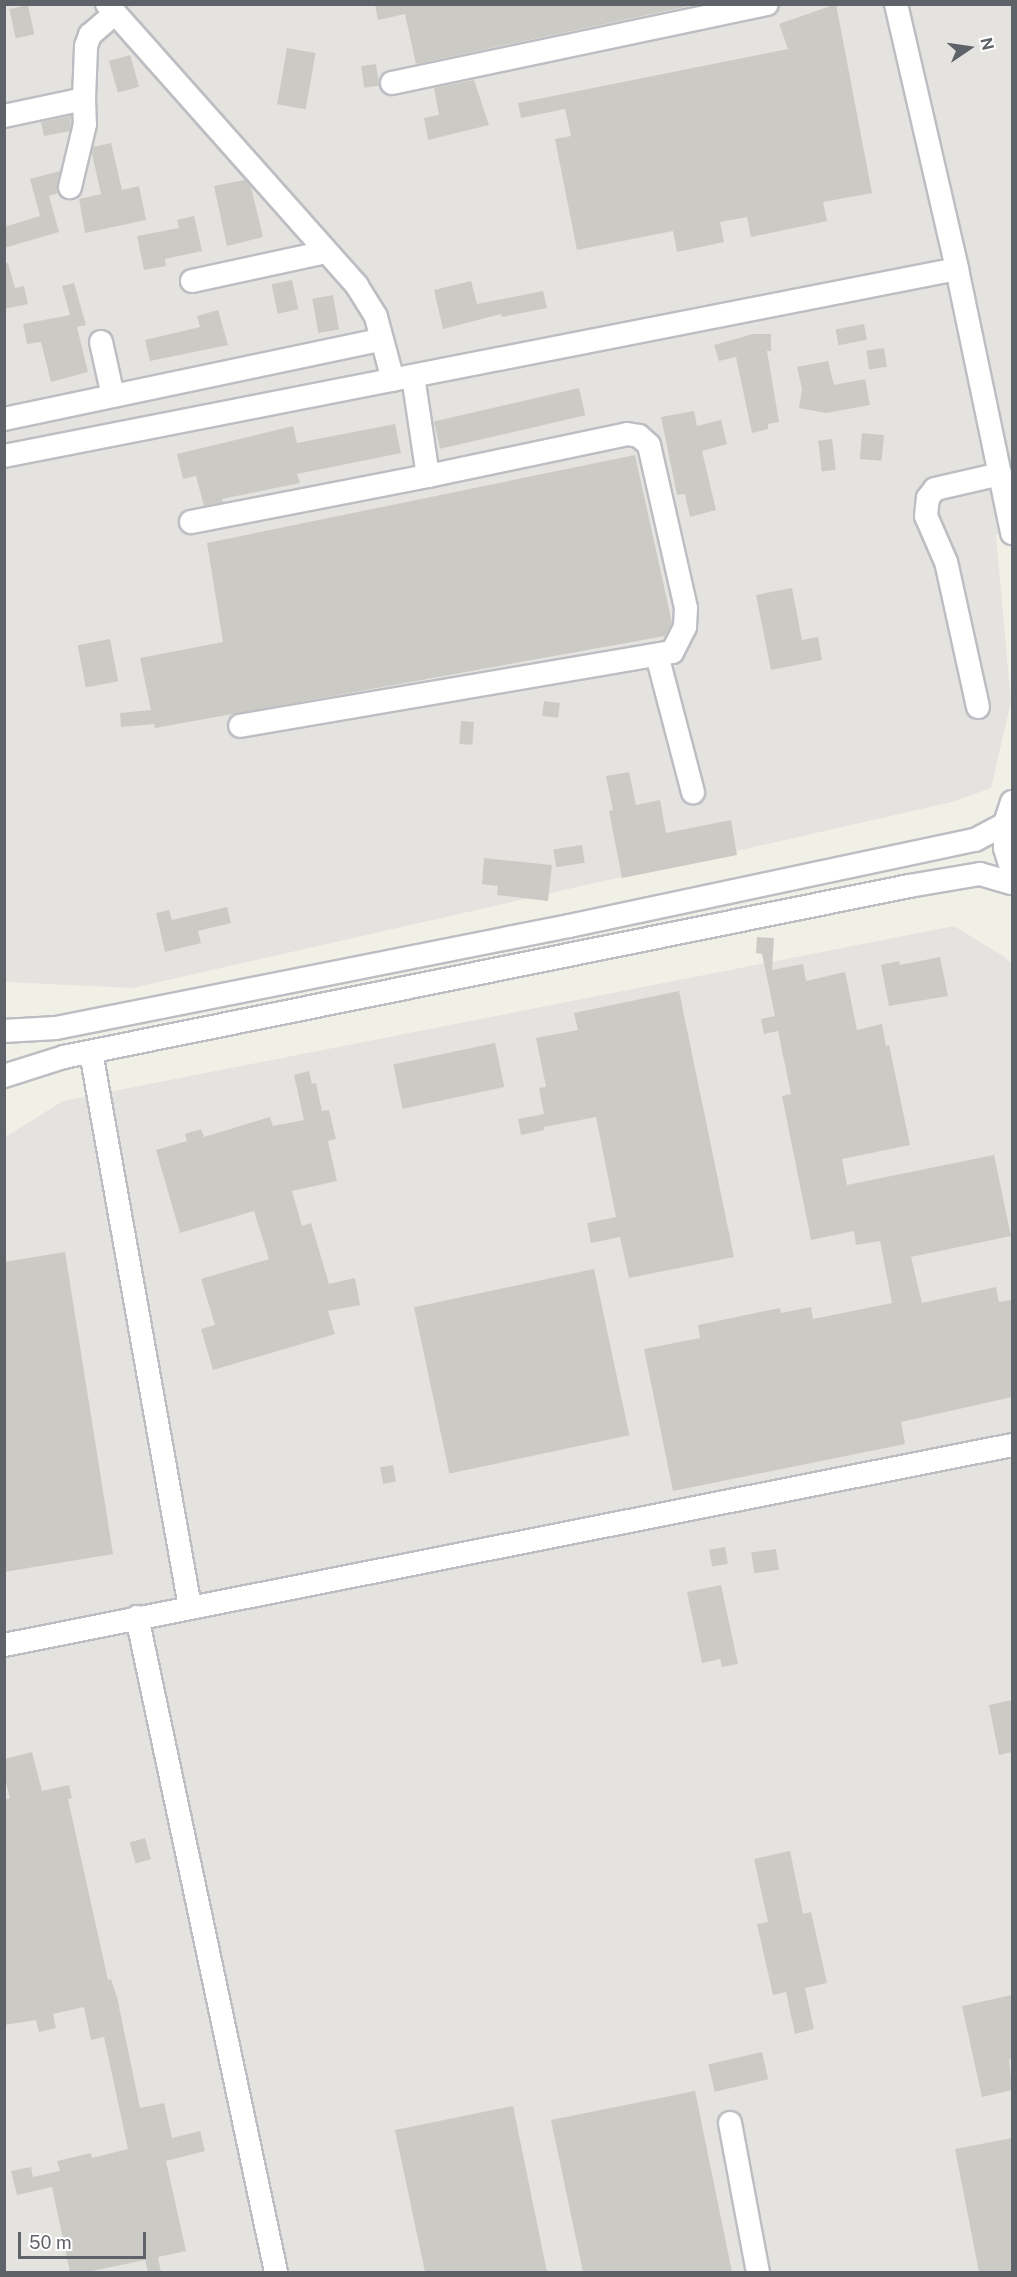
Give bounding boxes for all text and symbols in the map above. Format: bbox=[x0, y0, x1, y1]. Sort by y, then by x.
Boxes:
north arrow bbox=[939, 18, 999, 78]
text: N bbox=[976, 36, 998, 52]
scale bar bbox=[21, 2220, 148, 2258]
text: 50 m bbox=[29, 2232, 72, 2253]

